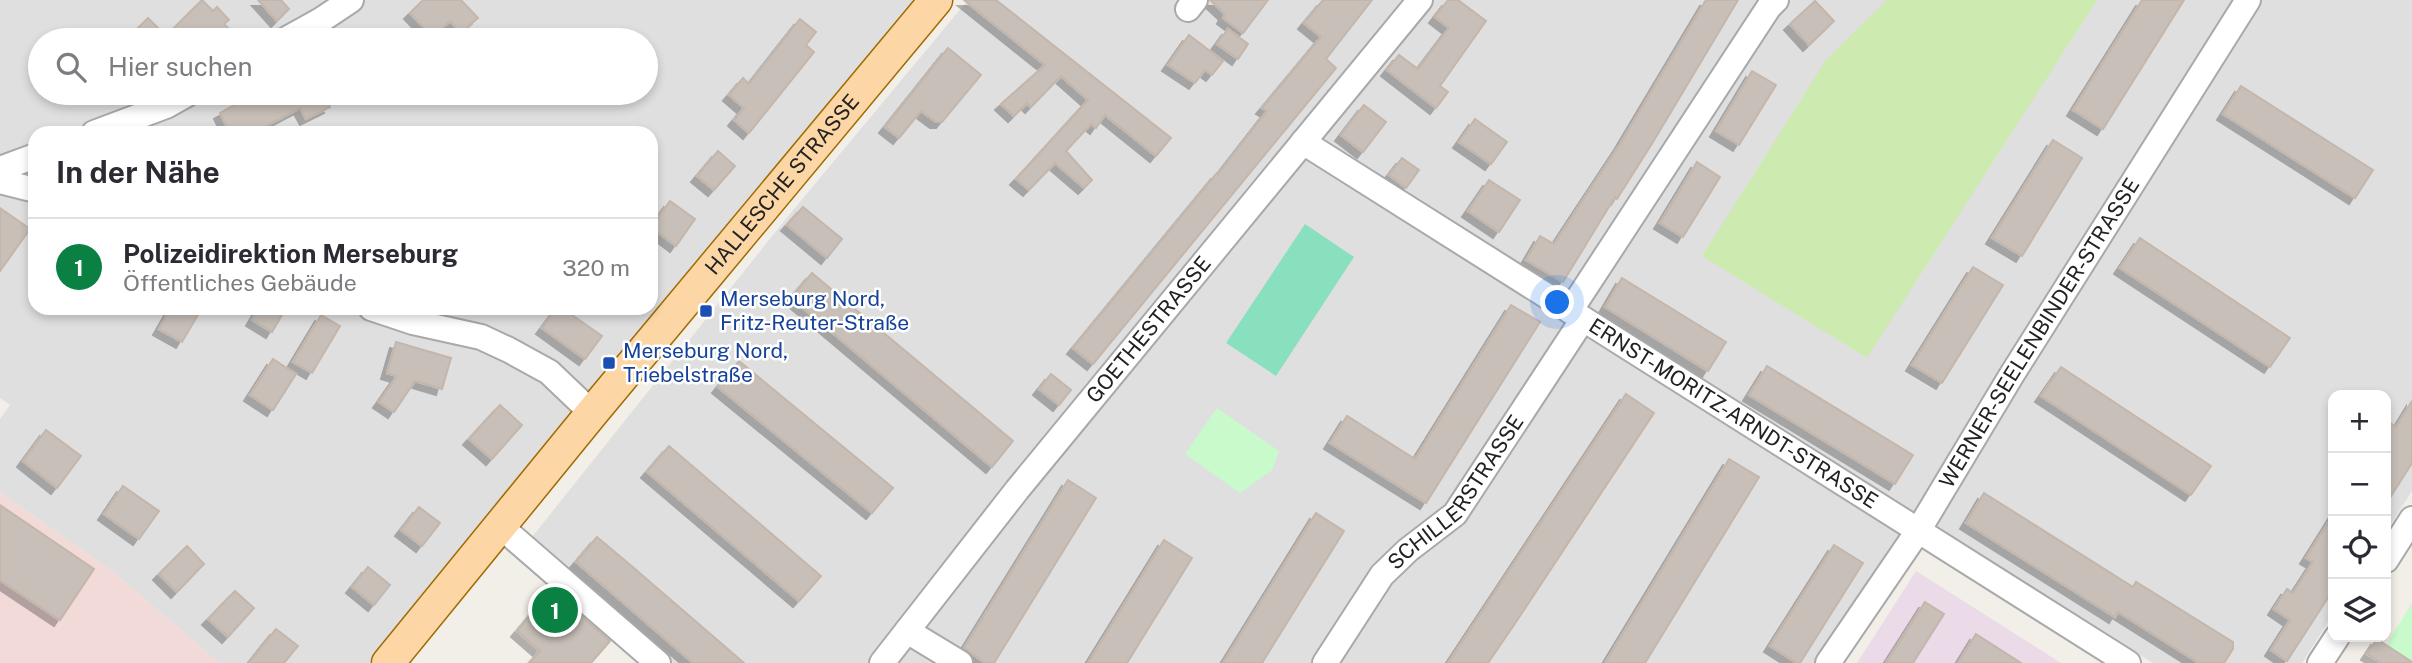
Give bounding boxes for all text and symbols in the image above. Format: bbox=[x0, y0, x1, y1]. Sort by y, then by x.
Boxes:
search box bbox=[28, 28, 658, 105]
icon: search bbox=[52, 48, 90, 86]
text: Hier suchen bbox=[108, 51, 253, 82]
street label: HALLESCHE STRASSE bbox=[700, 89, 864, 280]
text: In der Nähe bbox=[56, 154, 220, 190]
street label: WERNER-SEELENBINDER-STRASSE bbox=[1934, 173, 2144, 492]
text: Polizeidirektion Merseburg bbox=[123, 238, 458, 269]
street label: GOETHESTRASSE bbox=[1081, 251, 1216, 408]
text: 1 bbox=[74, 254, 84, 281]
text: 320 m bbox=[562, 254, 630, 281]
text: Öffentliches Gebäude bbox=[123, 269, 357, 296]
your location bbox=[1540, 285, 1574, 319]
place label: Merseburg Nord, Fritz-Reuter-Straße bbox=[720, 286, 909, 335]
marker: Merseburg Nord, Fritz-Reuter-Straße bbox=[698, 303, 714, 319]
street label: ERNST-MORITZ-ARNDT-STRASSE bbox=[1585, 313, 1883, 514]
place label: Merseburg Nord, Triebelstraße bbox=[623, 338, 788, 387]
marker: Merseburg Nord, Triebelstraße bbox=[601, 355, 617, 371]
map controls bbox=[2328, 390, 2391, 642]
button: + bbox=[2328, 390, 2391, 453]
street label: SCHILLERSTRASSE bbox=[1382, 410, 1529, 575]
button: − bbox=[2328, 453, 2391, 516]
button: locate bbox=[2328, 516, 2391, 579]
button: layers bbox=[2328, 579, 2391, 642]
pin: 1 bbox=[532, 584, 578, 636]

